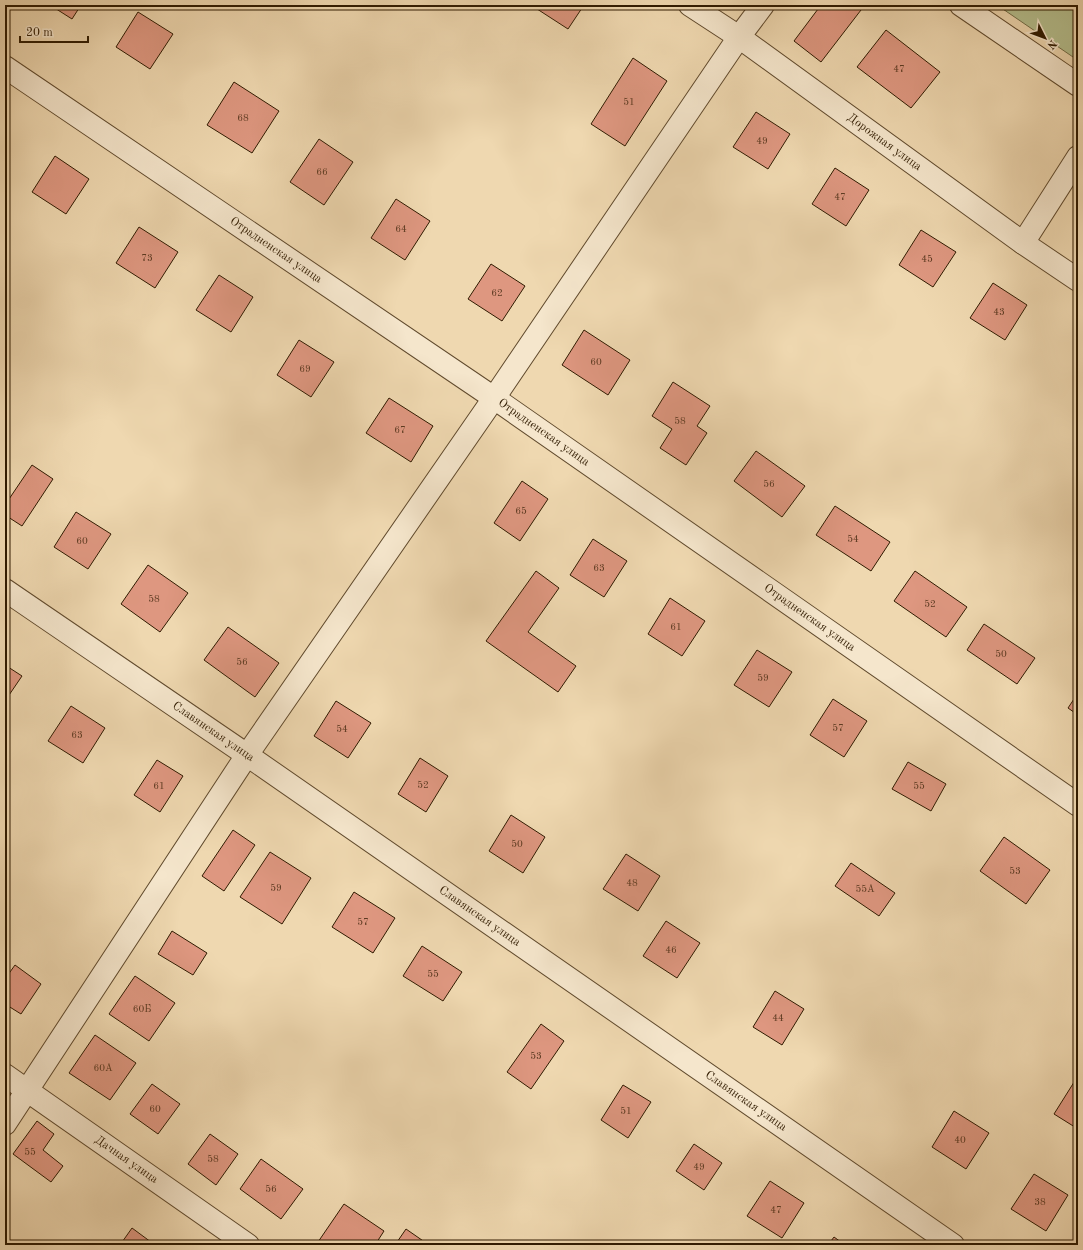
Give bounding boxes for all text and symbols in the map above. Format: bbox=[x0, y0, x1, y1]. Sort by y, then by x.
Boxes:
scale bar bbox=[20, 18, 88, 44]
north arrow bbox=[1025, 18, 1065, 58]
text: 20 m bbox=[26, 27, 53, 39]
text: N bbox=[1044, 37, 1058, 51]
house number: 47 bbox=[893, 64, 905, 74]
house number: 51 bbox=[623, 97, 635, 107]
street label: Дорожная улица bbox=[845, 112, 924, 173]
house number: 68 bbox=[237, 113, 249, 123]
house number: 49 bbox=[756, 136, 768, 146]
house number: 66 bbox=[316, 167, 328, 177]
house number: 47 bbox=[834, 192, 846, 202]
street label: Отрадненская улица bbox=[228, 215, 324, 286]
house number: 64 bbox=[395, 224, 407, 234]
house number: 73 bbox=[141, 253, 153, 263]
house number: 45 bbox=[921, 254, 933, 264]
house number: 62 bbox=[491, 288, 503, 298]
house number: 43 bbox=[993, 307, 1005, 317]
house number: 60 bbox=[590, 357, 602, 367]
house number: 69 bbox=[299, 364, 311, 374]
street label: Отрадненская улица bbox=[496, 397, 592, 469]
house number: 58 bbox=[674, 416, 686, 426]
house number: 67 bbox=[394, 425, 406, 435]
house number: 56 bbox=[763, 479, 775, 489]
house number: 65 bbox=[515, 506, 527, 516]
house number: 54 bbox=[847, 534, 859, 544]
house number: 60 bbox=[76, 536, 88, 546]
house number: 63 bbox=[593, 563, 605, 573]
street label: Отрадненская улица bbox=[762, 582, 857, 654]
house number: 58 bbox=[148, 594, 160, 604]
house number: 52 bbox=[924, 599, 936, 609]
house number: 61 bbox=[670, 622, 682, 632]
house number: 50 bbox=[995, 649, 1007, 659]
house number: 56 bbox=[236, 657, 248, 667]
house number: 59 bbox=[757, 673, 769, 683]
street label: Славянская улица bbox=[170, 700, 256, 764]
house number: 57 bbox=[832, 723, 844, 733]
house number: 54 bbox=[336, 724, 348, 734]
house number: 63 bbox=[71, 730, 83, 740]
house number: 52 bbox=[417, 780, 429, 790]
house number: 61 bbox=[153, 781, 165, 791]
house number: 55 bbox=[913, 781, 925, 791]
house number: 50 bbox=[511, 839, 523, 849]
house number: 53 bbox=[1009, 866, 1021, 876]
house number: 48 bbox=[626, 878, 638, 888]
house number: 59 bbox=[270, 883, 282, 893]
street label: Славянская улица bbox=[437, 884, 523, 949]
house number: 55А bbox=[855, 884, 875, 894]
house number: 57 bbox=[357, 917, 369, 927]
house number: 46 bbox=[665, 945, 677, 955]
house number: 55 bbox=[427, 969, 439, 979]
house number: 60Б bbox=[133, 1004, 151, 1014]
house number: 44 bbox=[772, 1013, 784, 1023]
house number: 53 bbox=[530, 1051, 542, 1061]
house number: 60А bbox=[93, 1063, 113, 1073]
street label: Славянская улица bbox=[703, 1069, 789, 1134]
house number: 60 bbox=[149, 1104, 161, 1114]
house number: 51 bbox=[620, 1106, 632, 1116]
street label: Дачная улица bbox=[93, 1134, 160, 1186]
house number: 40 bbox=[954, 1135, 966, 1145]
house number: 55 bbox=[24, 1147, 36, 1157]
house number: 58 bbox=[207, 1154, 219, 1164]
house number: 49 bbox=[693, 1162, 705, 1172]
house number: 56 bbox=[265, 1184, 277, 1194]
house number: 38 bbox=[1034, 1197, 1046, 1207]
house number: 47 bbox=[770, 1205, 782, 1215]

